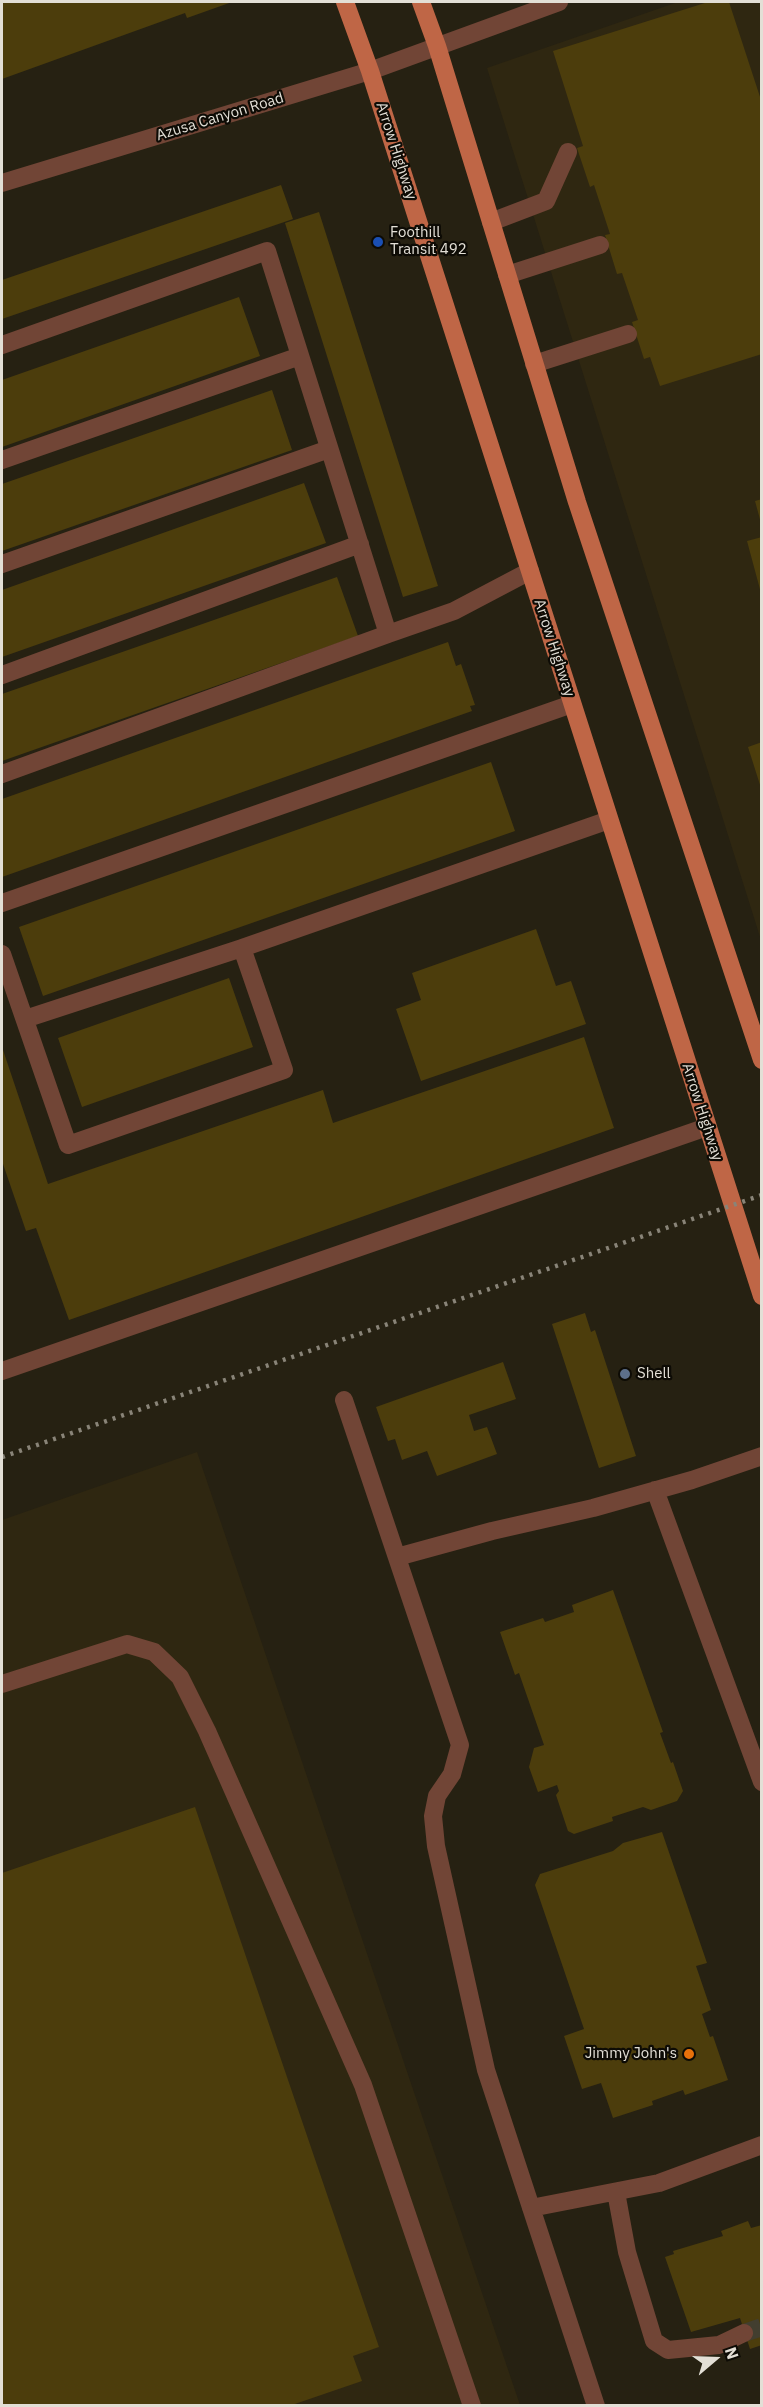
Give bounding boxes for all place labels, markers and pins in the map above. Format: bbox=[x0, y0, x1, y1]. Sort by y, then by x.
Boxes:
place label: Foothill Transit 492 bbox=[390, 224, 467, 259]
marker: Foothill Transit 492 bbox=[371, 235, 385, 249]
place label: Shell bbox=[637, 1365, 671, 1383]
marker: Shell bbox=[618, 1367, 632, 1381]
place label: Jimmy John's bbox=[585, 2045, 677, 2063]
marker: Jimmy John's bbox=[682, 2047, 696, 2061]

